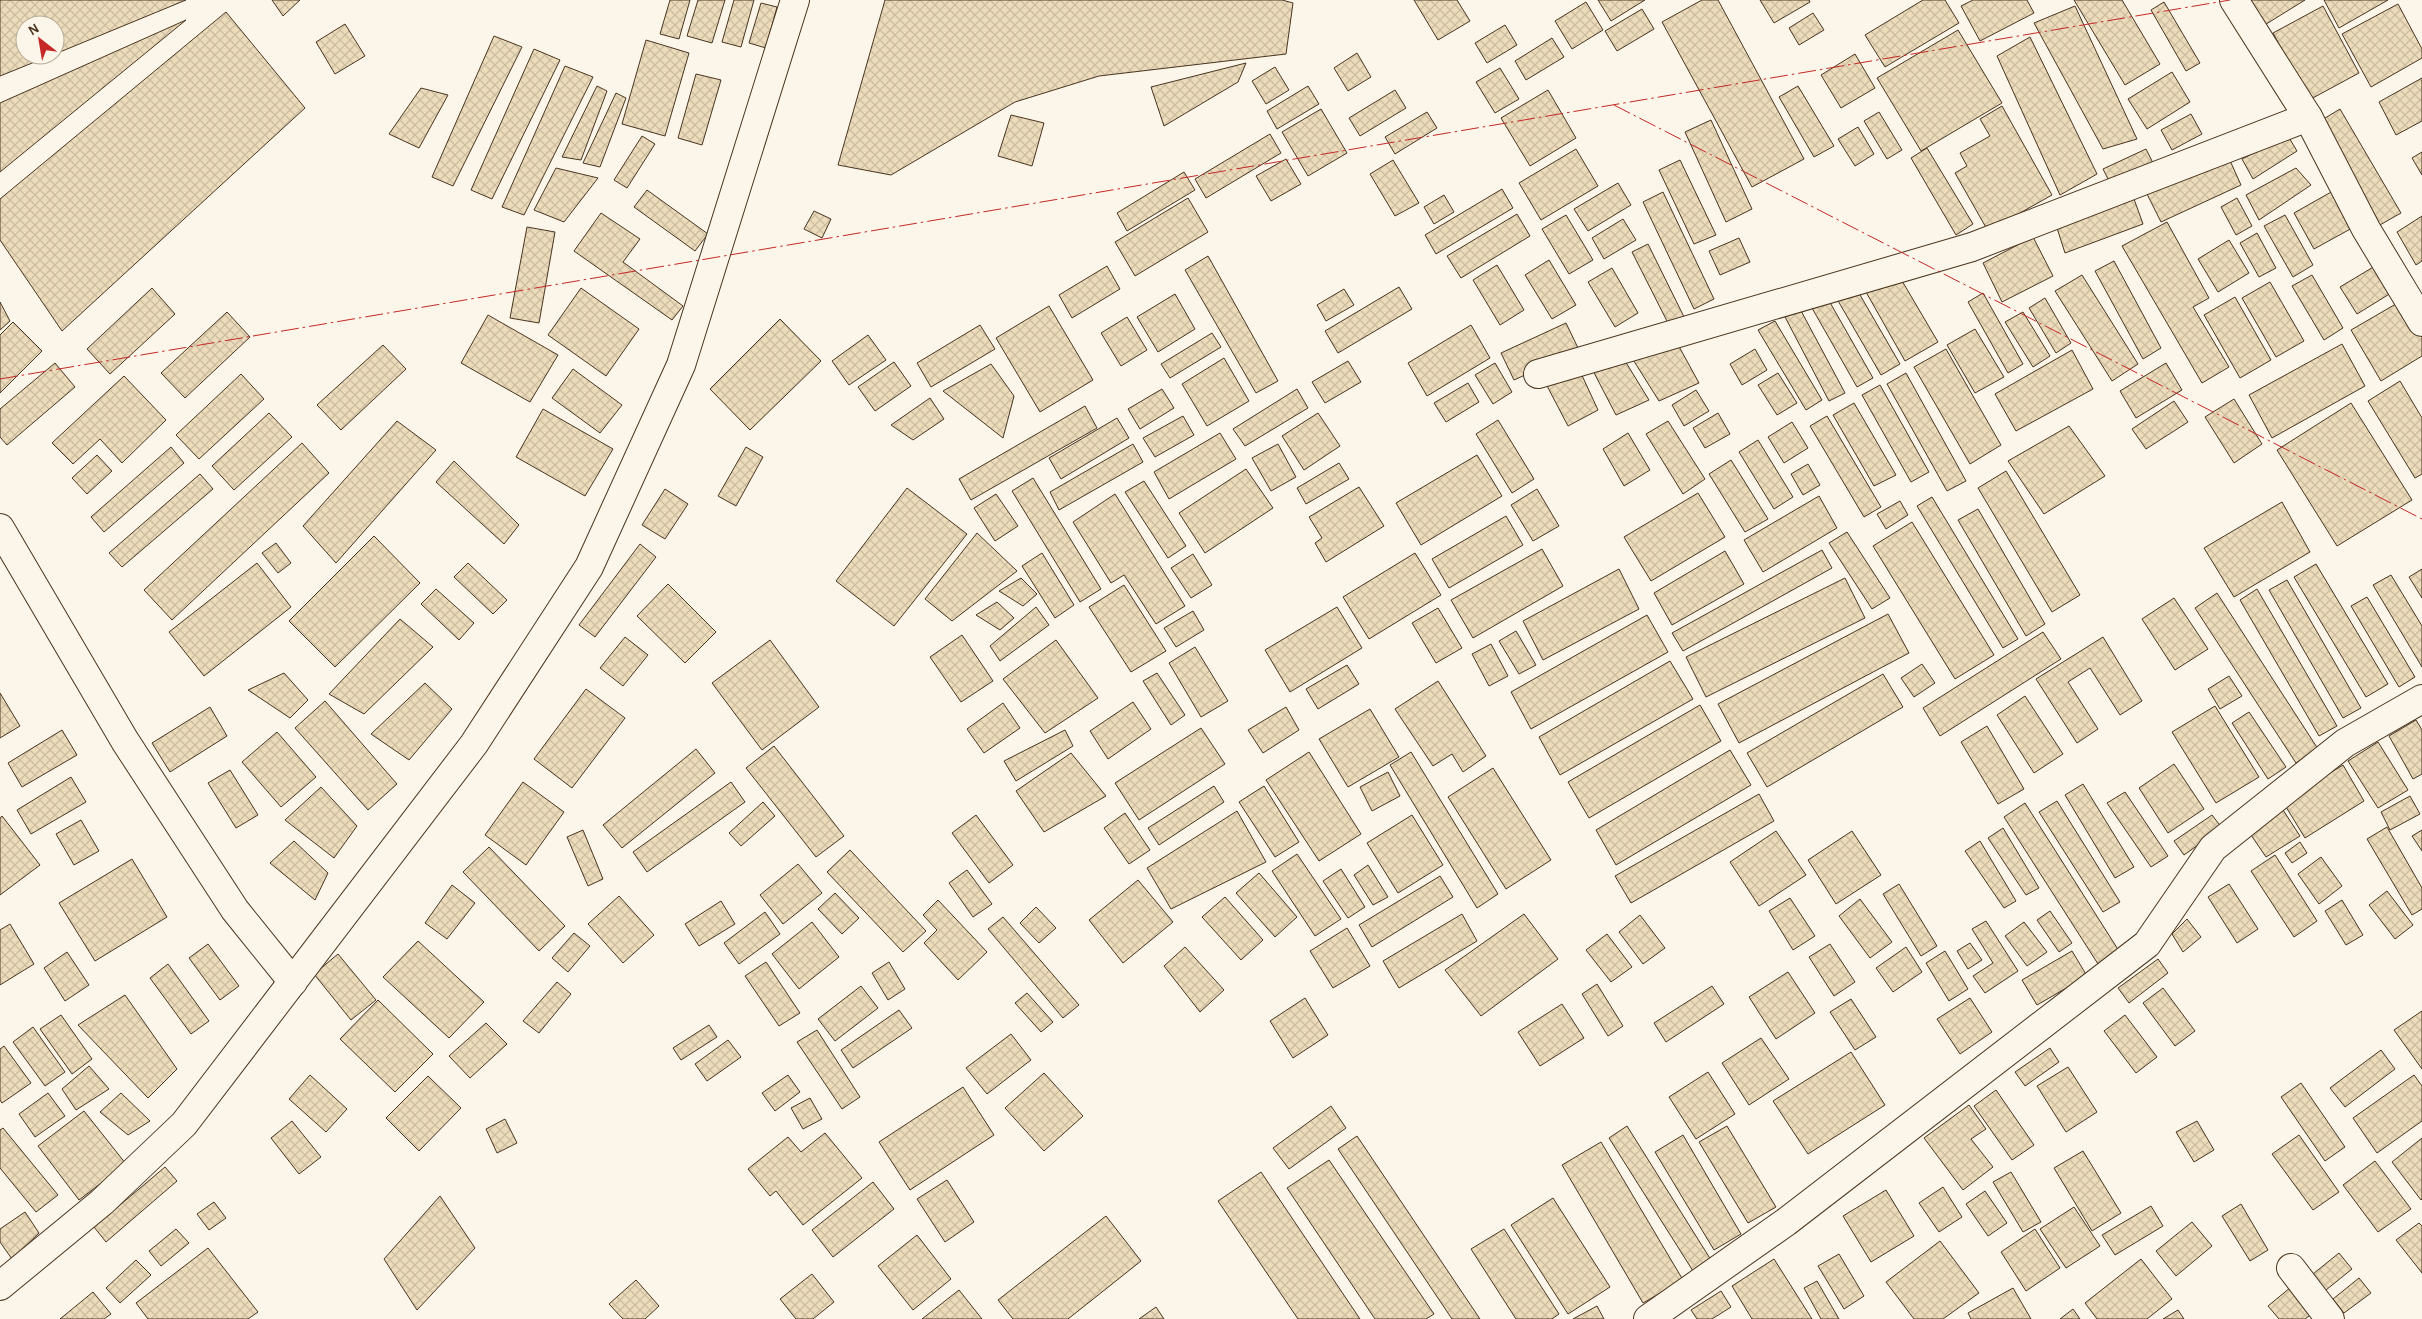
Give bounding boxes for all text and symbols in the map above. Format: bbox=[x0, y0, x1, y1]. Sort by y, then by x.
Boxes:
north arrow bbox=[15, 15, 65, 65]
text: N bbox=[26, 21, 42, 38]

